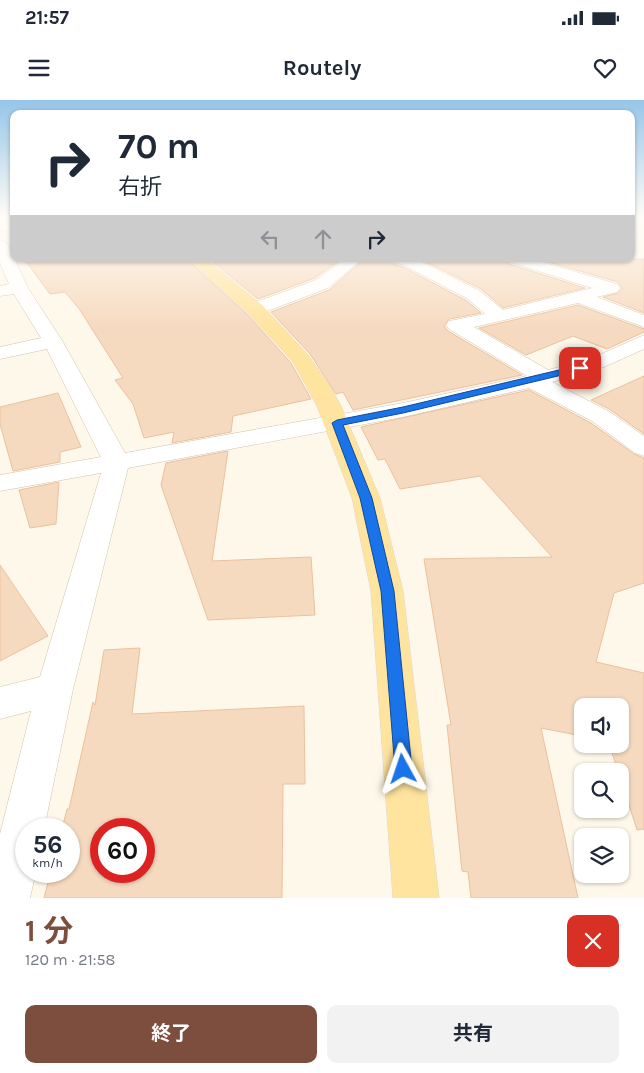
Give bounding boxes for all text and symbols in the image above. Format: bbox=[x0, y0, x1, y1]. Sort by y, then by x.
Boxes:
text: 21:57 bbox=[25, 7, 69, 29]
icon: menu bbox=[25, 54, 53, 82]
icon: heart bbox=[591, 54, 619, 82]
text: Routely bbox=[283, 55, 361, 81]
text: 70 m bbox=[118, 126, 200, 167]
icon: right bbox=[35, 130, 100, 195]
text: 右折 bbox=[118, 174, 162, 200]
icon: left bbox=[256, 225, 284, 253]
icon: ahead bbox=[309, 225, 337, 253]
icon: right bbox=[362, 225, 390, 253]
pin bbox=[559, 347, 601, 389]
icon: arrive bbox=[566, 354, 594, 382]
map controls bbox=[574, 698, 629, 883]
button: sound bbox=[574, 698, 629, 753]
position arrow bbox=[376, 742, 428, 794]
button: search bbox=[574, 763, 629, 818]
speed limit sign: 60 bbox=[90, 818, 155, 883]
button: layers bbox=[574, 828, 629, 883]
text: 56 bbox=[33, 830, 62, 859]
text: km/h bbox=[32, 856, 63, 870]
text: 1 分 bbox=[25, 913, 73, 949]
button: close bbox=[567, 915, 619, 967]
text: 120 m · 21:58 bbox=[25, 950, 115, 969]
button: 終了 bbox=[25, 1005, 317, 1063]
button: 共有 bbox=[327, 1005, 619, 1063]

